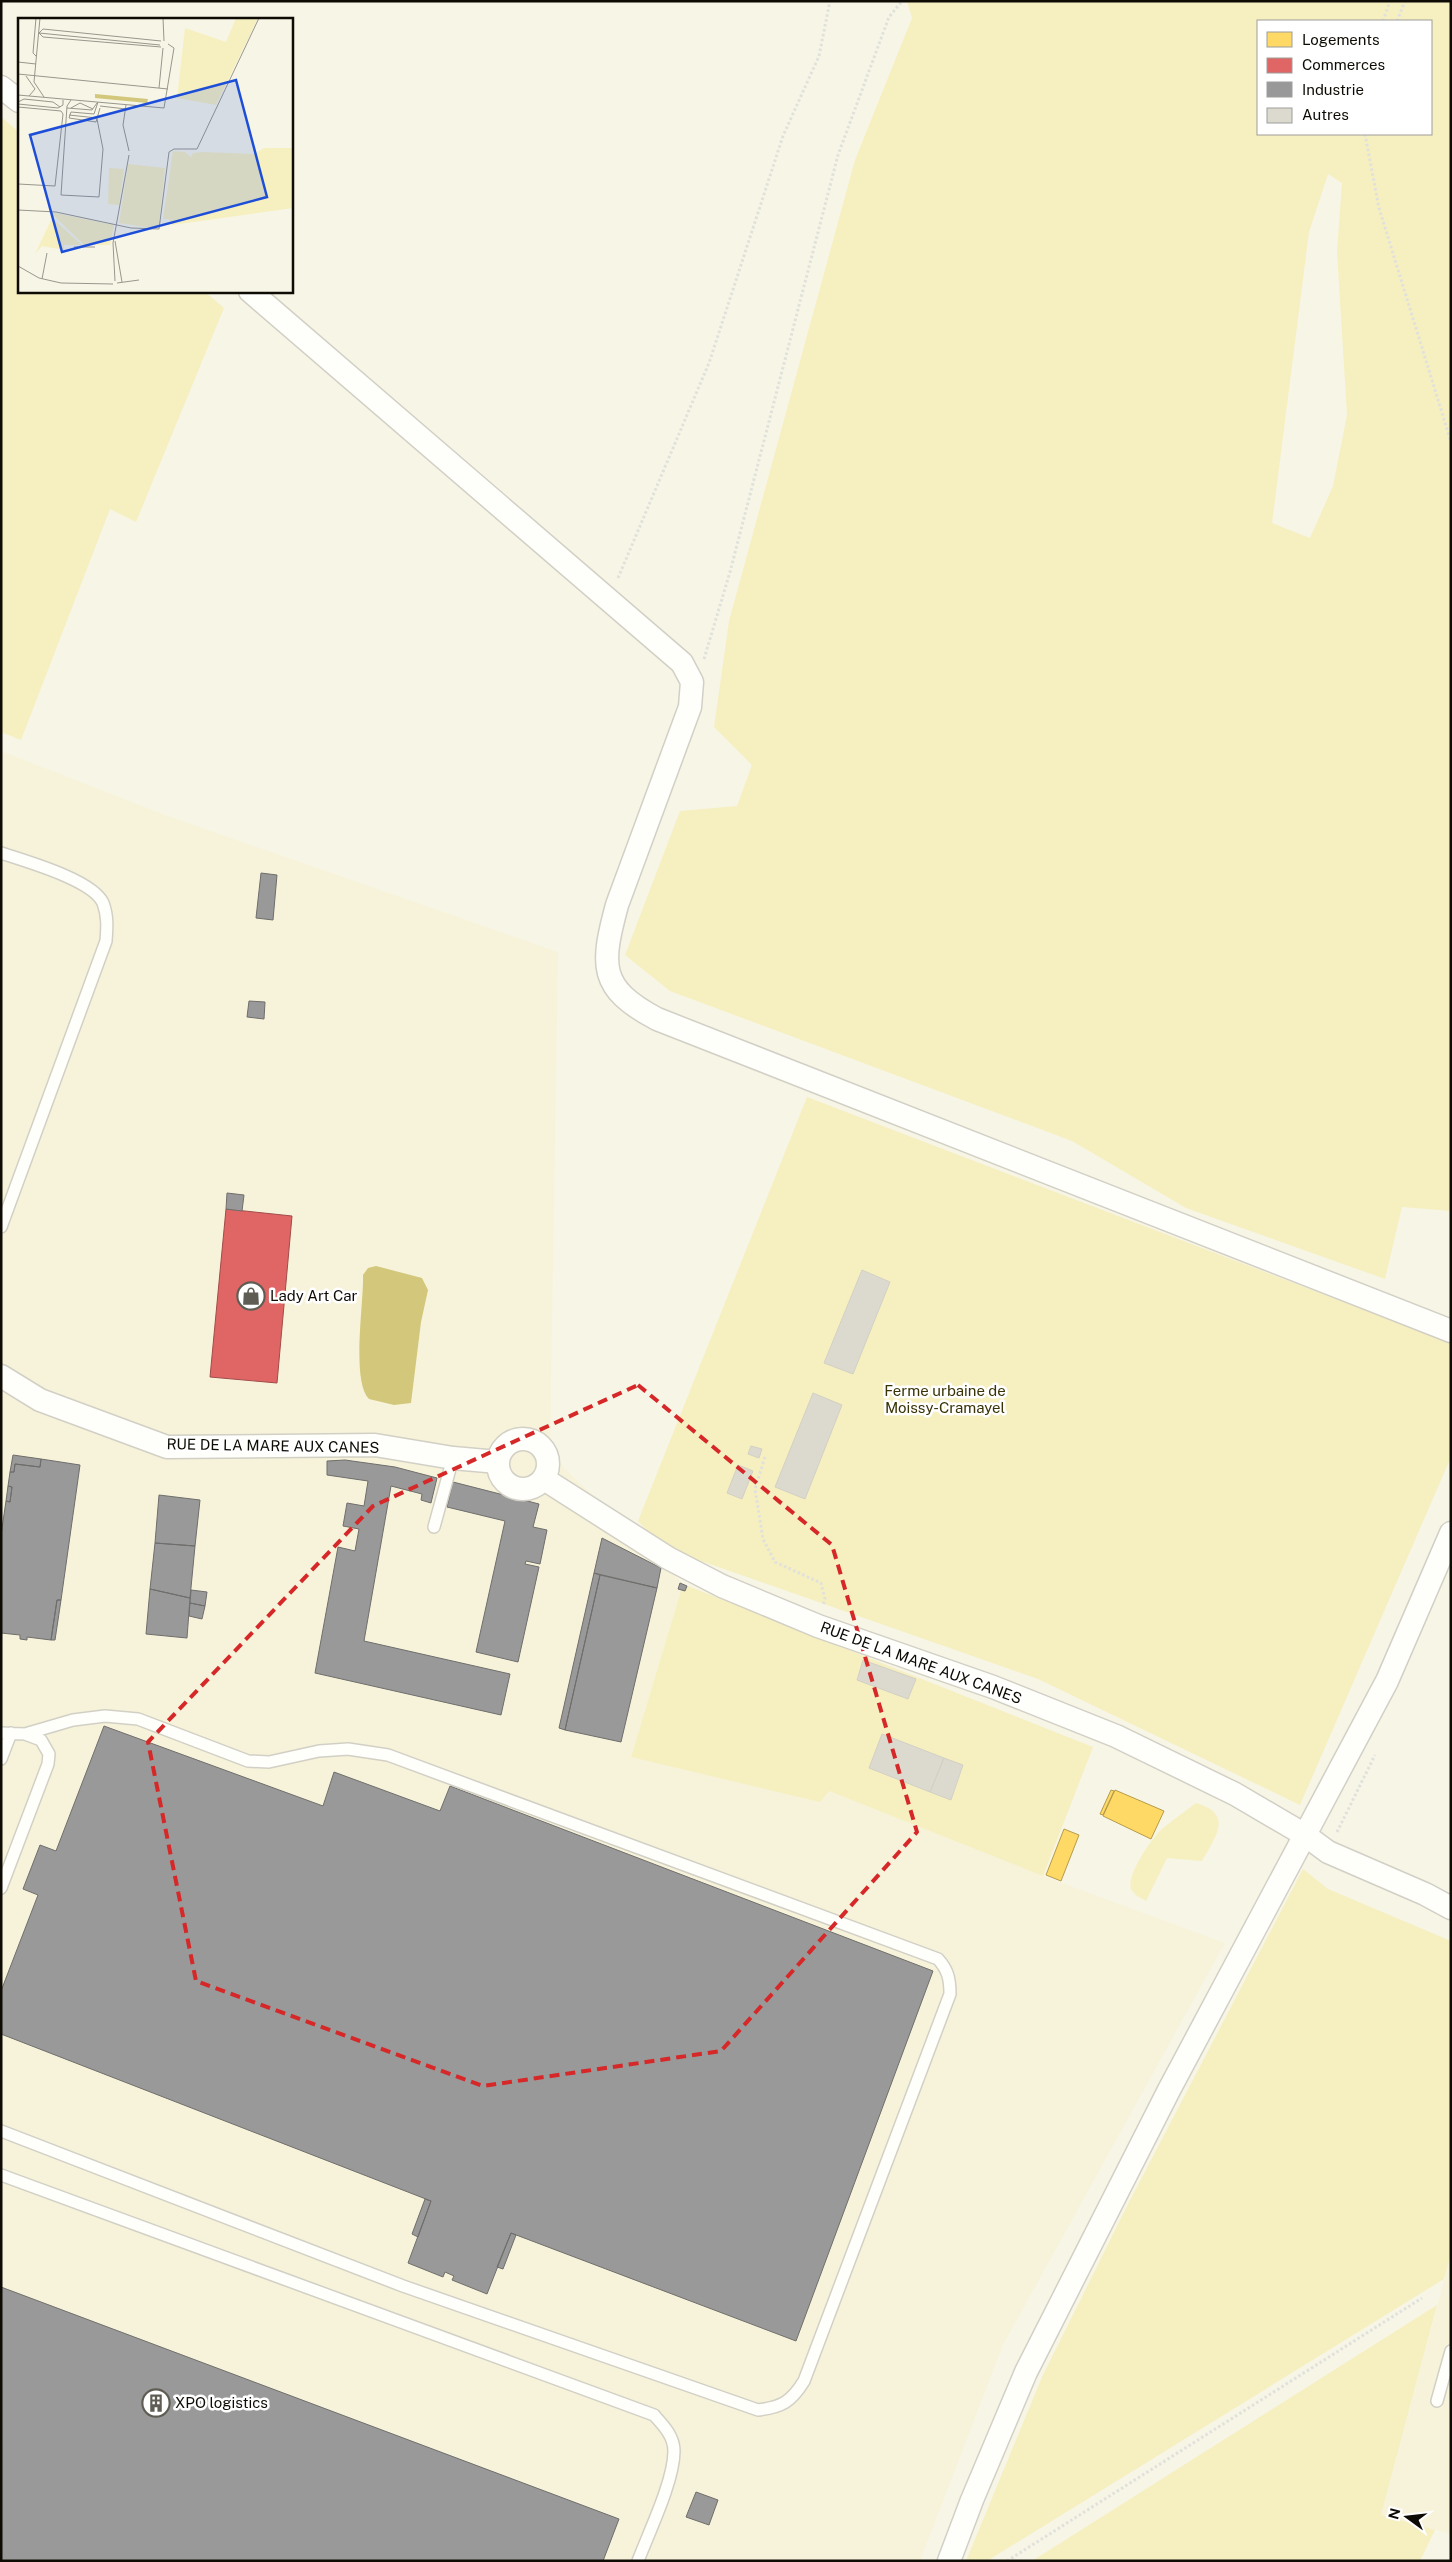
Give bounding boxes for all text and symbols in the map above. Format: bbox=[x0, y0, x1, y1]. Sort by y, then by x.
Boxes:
inset map bbox=[18, 18, 292, 292]
legend bbox=[1257, 20, 1432, 135]
text: Logements bbox=[1302, 31, 1380, 48]
text: Commerces bbox=[1302, 56, 1385, 73]
text: Industrie bbox=[1302, 81, 1364, 98]
text: Autres bbox=[1302, 106, 1349, 123]
shop icon: Lady Art Car bbox=[236, 1281, 266, 1311]
place label: Lady Art Car bbox=[270, 1287, 358, 1304]
park label: Ferme urbaine de Moissy-Cramayel bbox=[884, 1382, 1006, 1416]
street label: RUE DE LA MARE AUX CANES bbox=[166, 1435, 380, 1456]
street label: RUE DE LA MARE AUX CANES bbox=[818, 1618, 1024, 1707]
building icon: XPO logistics bbox=[141, 2388, 171, 2418]
place label: XPO logistics bbox=[175, 2394, 268, 2411]
north arrow bbox=[1382, 2492, 1432, 2542]
text: N bbox=[1385, 2506, 1404, 2521]

